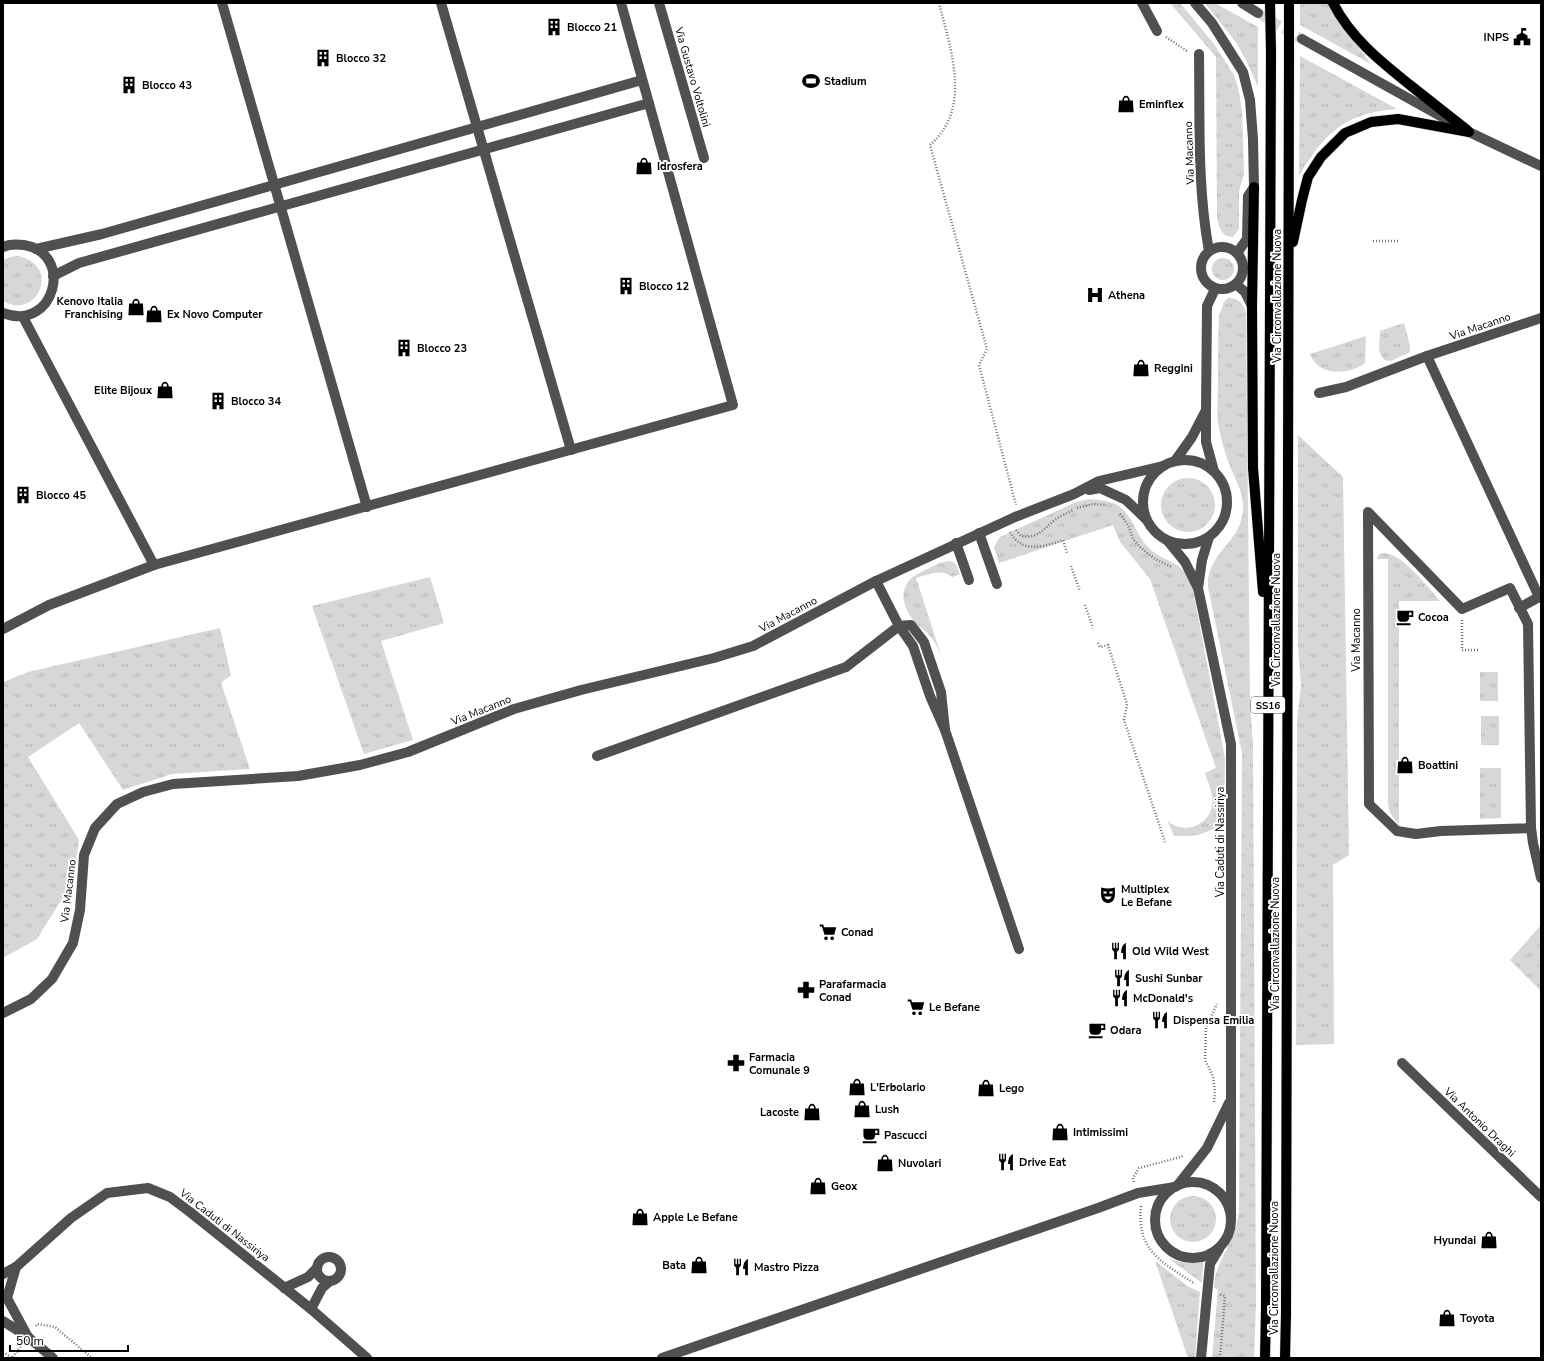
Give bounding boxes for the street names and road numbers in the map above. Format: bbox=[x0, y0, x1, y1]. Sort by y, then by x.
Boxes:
street label: Via Gustavo Voltolini bbox=[671, 25, 714, 129]
street label: Via Macanno bbox=[1181, 121, 1198, 186]
street label: Via Circonvallazione Nuova bbox=[1270, 229, 1285, 364]
street label: Via Macanno bbox=[1447, 309, 1513, 344]
street label: Via Circonvallazione Nuova bbox=[1269, 553, 1284, 688]
street label: Via Macanno bbox=[756, 593, 820, 636]
street label: Via Macanno bbox=[1349, 608, 1364, 673]
street label: Via Macanno bbox=[448, 692, 513, 730]
road number: SS16 bbox=[1251, 697, 1285, 713]
street label: Via Caduti di Nassiriya bbox=[1213, 787, 1228, 898]
street label: Via Macanno bbox=[57, 859, 80, 924]
street label: Via Circonvallazione Nuova bbox=[1268, 877, 1283, 1012]
street label: Via Antonio Draghi bbox=[1440, 1084, 1519, 1160]
street label: Via Caduti di Nassiriya bbox=[176, 1185, 273, 1265]
street label: Via Circonvallazione Nuova bbox=[1267, 1201, 1282, 1336]

